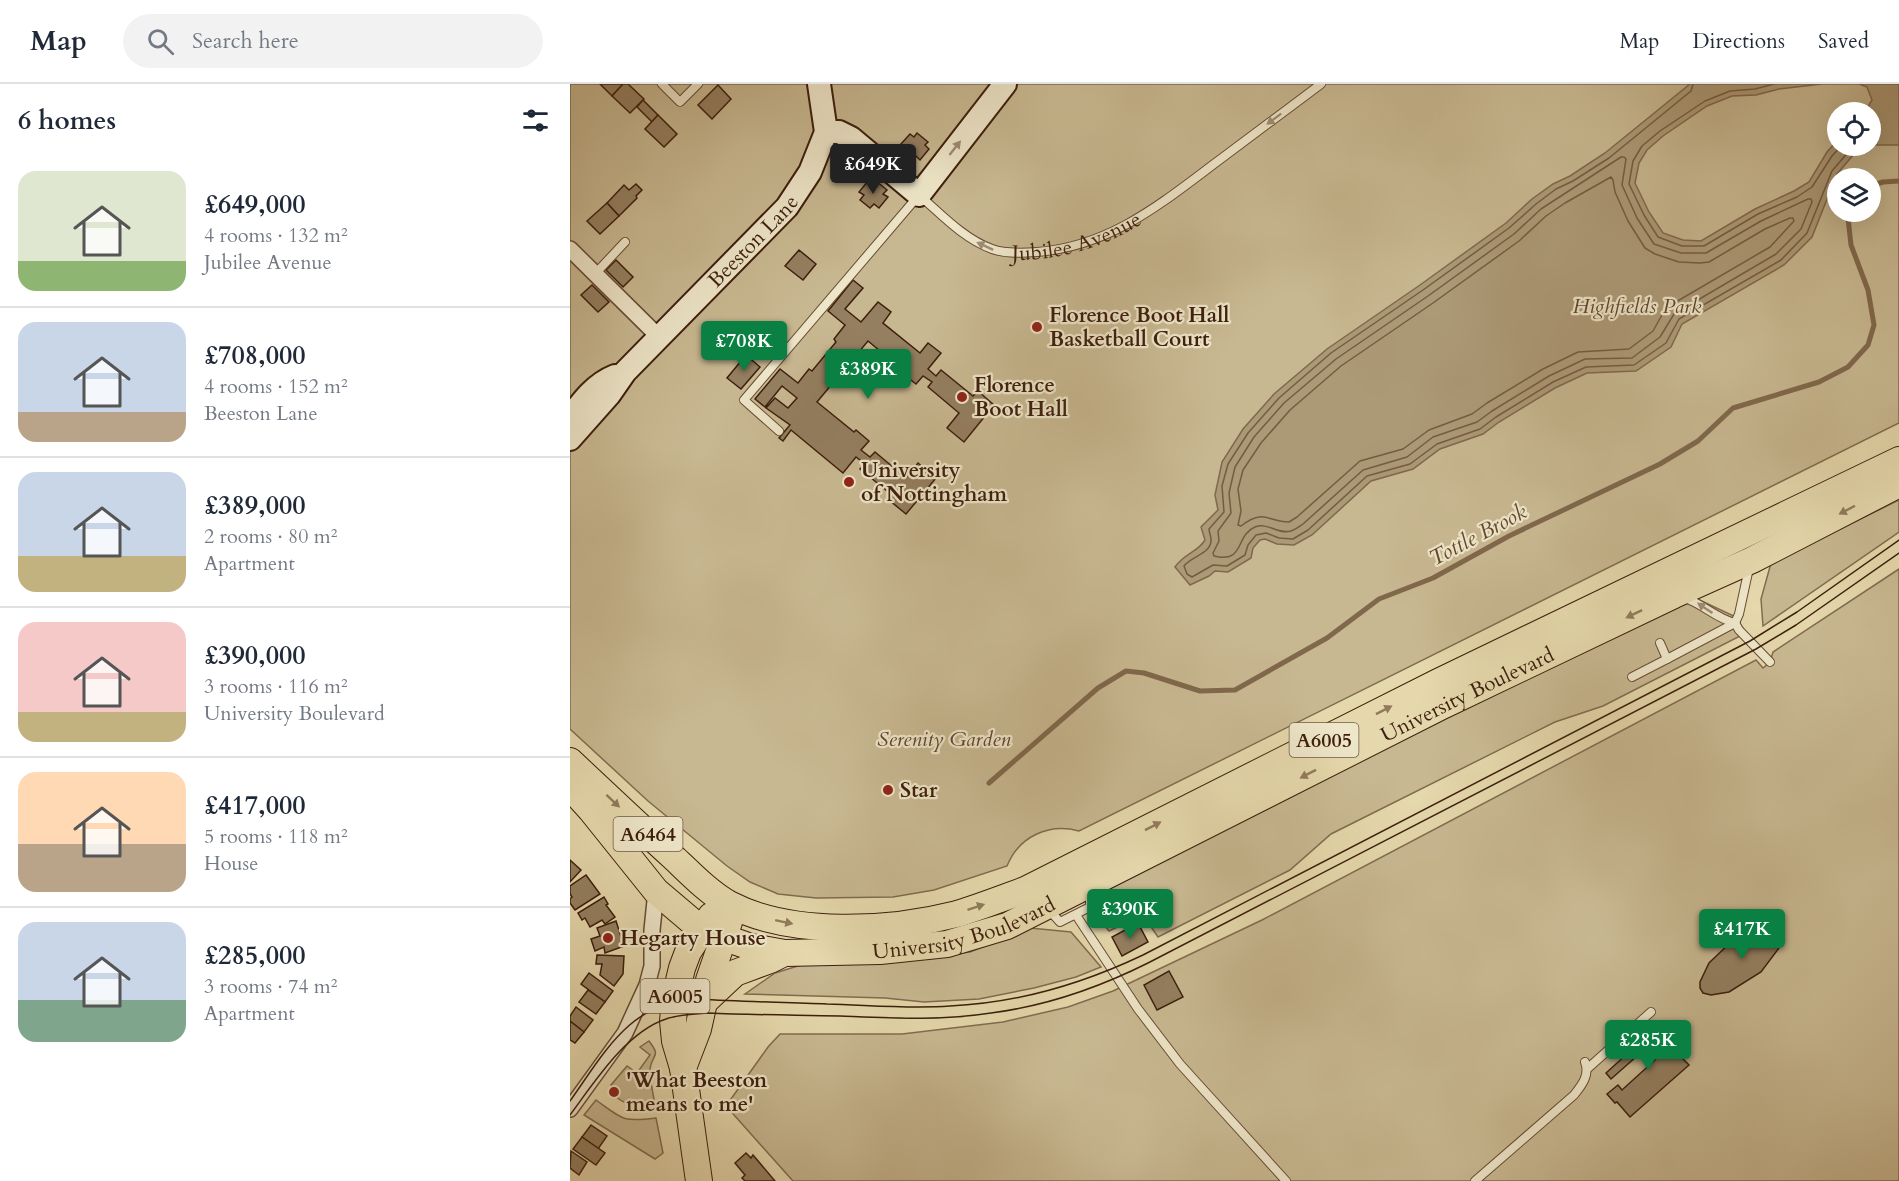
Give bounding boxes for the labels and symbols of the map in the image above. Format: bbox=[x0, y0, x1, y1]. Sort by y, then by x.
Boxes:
one-way arrow bbox=[1266, 113, 1282, 125]
one-way arrow bbox=[949, 141, 961, 157]
pin: £649K bbox=[831, 144, 915, 195]
street label: Beeston Lane bbox=[701, 189, 805, 294]
street label: Jubilee Avenue bbox=[1009, 205, 1147, 267]
one-way arrow bbox=[977, 241, 994, 250]
park label: Highfields Park bbox=[1572, 292, 1702, 321]
place label: Florence Boot Hall Basketball Court bbox=[1049, 301, 1229, 354]
marker: Florence Boot Hall Basketball Court bbox=[1030, 320, 1044, 334]
pin: £708K bbox=[702, 321, 786, 372]
pin: £389K bbox=[826, 349, 910, 400]
place label: Florence Boot Hall bbox=[974, 371, 1068, 424]
marker: Florence Boot Hall bbox=[955, 390, 969, 404]
place label: University of Nottingham bbox=[861, 456, 1008, 509]
marker: University of Nottingham bbox=[842, 475, 856, 489]
water label: Tottle Brook bbox=[1424, 497, 1532, 573]
one-way arrow bbox=[1838, 505, 1855, 515]
one-way arrow bbox=[1697, 602, 1714, 613]
one-way arrow bbox=[1625, 609, 1642, 618]
street label: University Boulevard bbox=[1376, 640, 1559, 749]
one-way arrow bbox=[1375, 705, 1392, 714]
road number: A6005 bbox=[1290, 723, 1359, 757]
park label: Serenity Garden bbox=[877, 725, 1012, 754]
one-way arrow bbox=[1299, 769, 1316, 779]
place label: Star bbox=[900, 776, 938, 805]
marker: Star bbox=[881, 783, 895, 797]
one-way arrow bbox=[605, 793, 619, 807]
road number: A6464 bbox=[614, 817, 682, 851]
one-way arrow bbox=[1144, 821, 1162, 831]
pin: £390K bbox=[1088, 889, 1172, 940]
street label: University Boulevard bbox=[871, 890, 1060, 966]
one-way arrow bbox=[967, 902, 985, 912]
pin: £417K bbox=[1700, 909, 1784, 960]
one-way arrow bbox=[775, 918, 794, 927]
place label: Hegarty House bbox=[620, 924, 766, 953]
marker: Hegarty House bbox=[601, 931, 615, 945]
road number: A6005 bbox=[640, 979, 710, 1013]
pin: £285K bbox=[1606, 1020, 1690, 1071]
place label: 'What Beeston means to me' bbox=[626, 1066, 768, 1119]
marker: 'What Beeston means to me' bbox=[607, 1085, 621, 1099]

